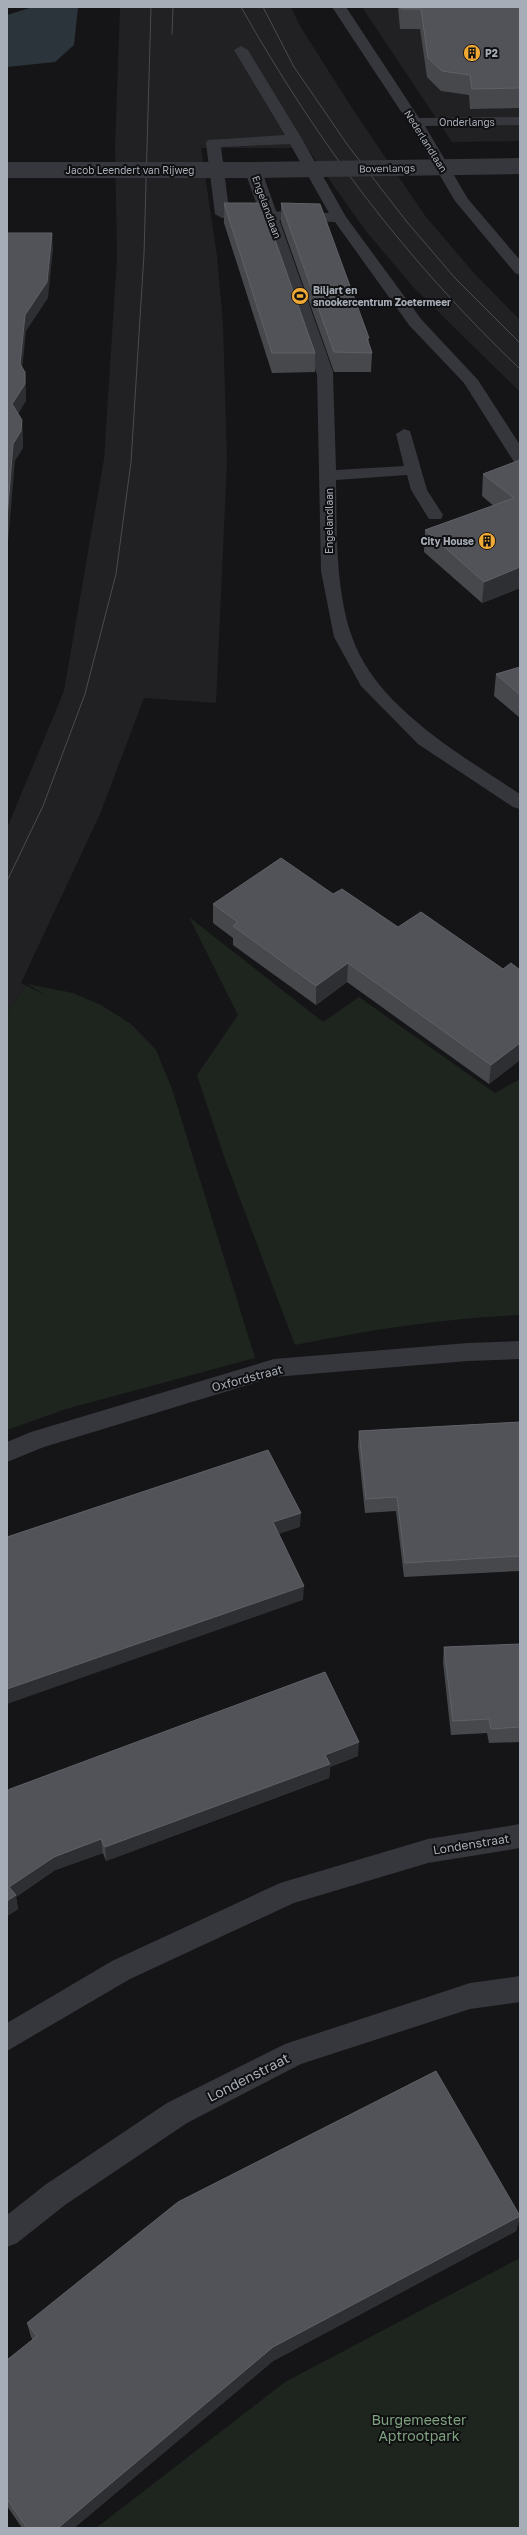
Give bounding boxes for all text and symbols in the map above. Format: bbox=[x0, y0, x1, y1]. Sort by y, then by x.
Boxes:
building icon: P2 bbox=[462, 43, 482, 63]
place label: P2 bbox=[485, 47, 498, 59]
street label: Nederlandlaan bbox=[402, 108, 450, 174]
street label: Onderlangs bbox=[439, 116, 495, 128]
street label: Bovenlangs bbox=[359, 162, 415, 174]
street label: Jacob Leendert van Rijweg bbox=[66, 164, 194, 176]
street label: Engelandlaan bbox=[250, 174, 284, 240]
place label: Biljart en snookercentrum Zoetermeer bbox=[313, 284, 451, 308]
sports icon: Biljart en snookercentrum Zoetermeer bbox=[290, 286, 310, 306]
street label: Engelandlaan bbox=[323, 488, 335, 554]
building icon: City House bbox=[477, 531, 497, 551]
place label: City House bbox=[421, 535, 474, 547]
street label: Oxfordstraat bbox=[210, 1361, 284, 1395]
street label: Londenstraat bbox=[432, 1831, 510, 1857]
street label: Londenstraat bbox=[204, 2049, 292, 2105]
park label: Burgemeester Aptrootpark bbox=[371, 2411, 467, 2444]

